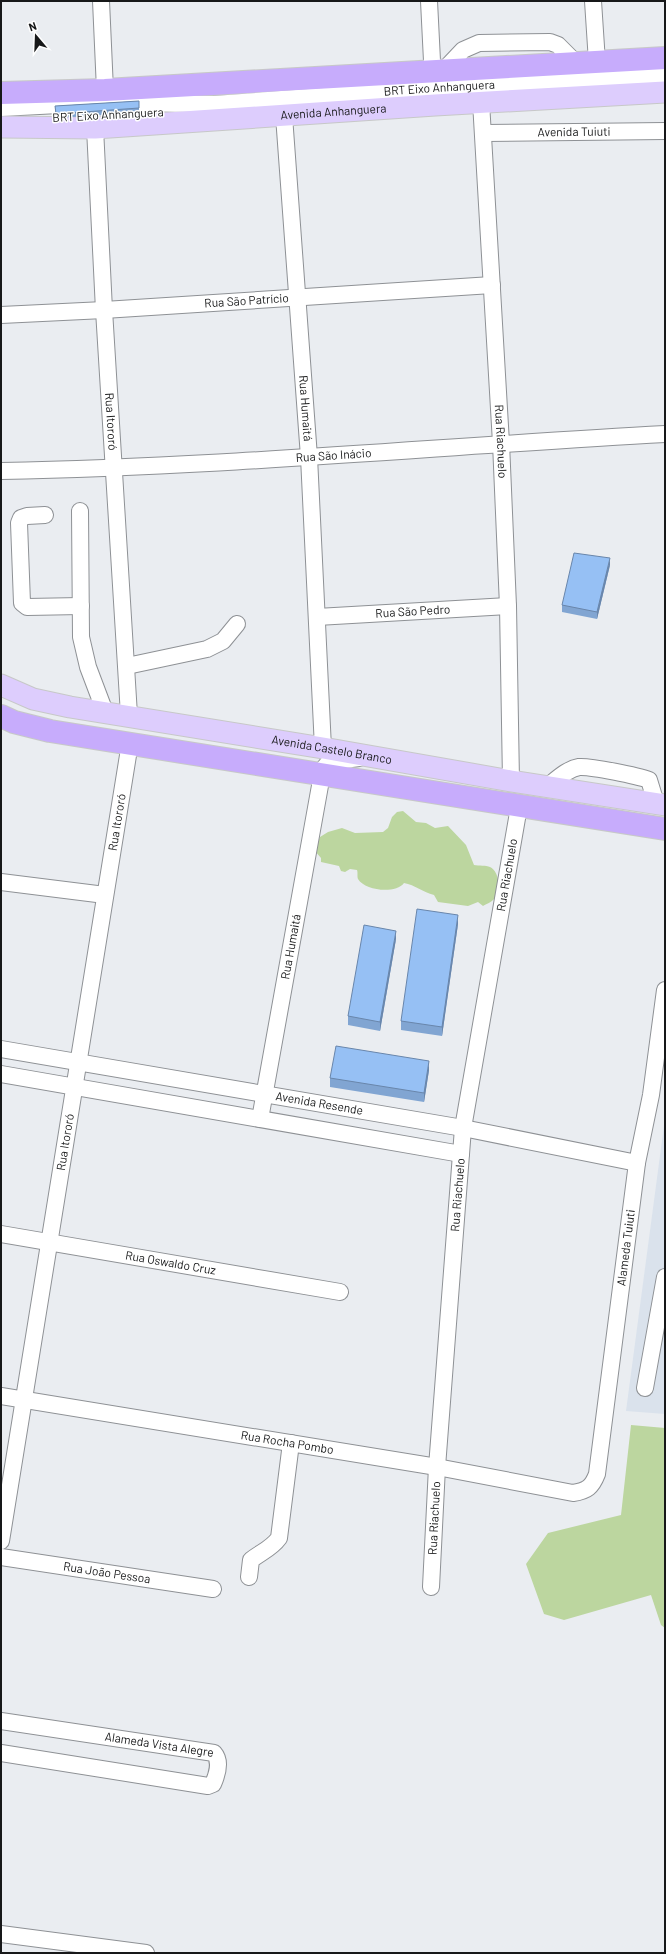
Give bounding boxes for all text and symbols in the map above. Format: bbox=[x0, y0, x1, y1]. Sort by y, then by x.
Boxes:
north arrow bbox=[16, 16, 56, 56]
text: N bbox=[27, 19, 38, 33]
street label: BRT Eixo Anhanguera bbox=[383, 77, 495, 98]
street label: Avenida Anhanguera bbox=[280, 100, 387, 121]
street label: BRT Eixo Anhanguera bbox=[52, 104, 164, 124]
street label: Avenida Tuiuti bbox=[537, 124, 611, 138]
street label: Rua São Patrício bbox=[204, 290, 289, 310]
street label: Rua Humaitá bbox=[297, 375, 316, 442]
street label: Rua Itororó bbox=[103, 392, 121, 451]
street label: Rua Riachuelo bbox=[493, 404, 511, 479]
street label: Rua São Inácio bbox=[295, 445, 372, 464]
street label: Rua São Pedro bbox=[375, 601, 451, 620]
street label: Avenida Castelo Branco bbox=[271, 732, 393, 766]
street label: Rua Itororó bbox=[105, 793, 128, 852]
street label: Rua Riachuelo bbox=[493, 837, 519, 912]
street label: Rua Humaitá bbox=[277, 913, 303, 980]
street label: Avenida Resende bbox=[275, 1088, 364, 1117]
street label: Rua Itororó bbox=[53, 1112, 76, 1172]
street label: Rua Riachuelo bbox=[447, 1158, 467, 1232]
street label: Alameda Tuiuti bbox=[613, 1208, 637, 1287]
street label: Rua Oswaldo Cruz bbox=[124, 1247, 217, 1277]
street label: Rua Rocha Pombo bbox=[240, 1427, 335, 1456]
street label: Rua Riachuelo bbox=[425, 1481, 442, 1555]
street label: Rua João Pessoa bbox=[62, 1558, 152, 1585]
street label: Alameda Vista Alegre bbox=[104, 1729, 215, 1759]

